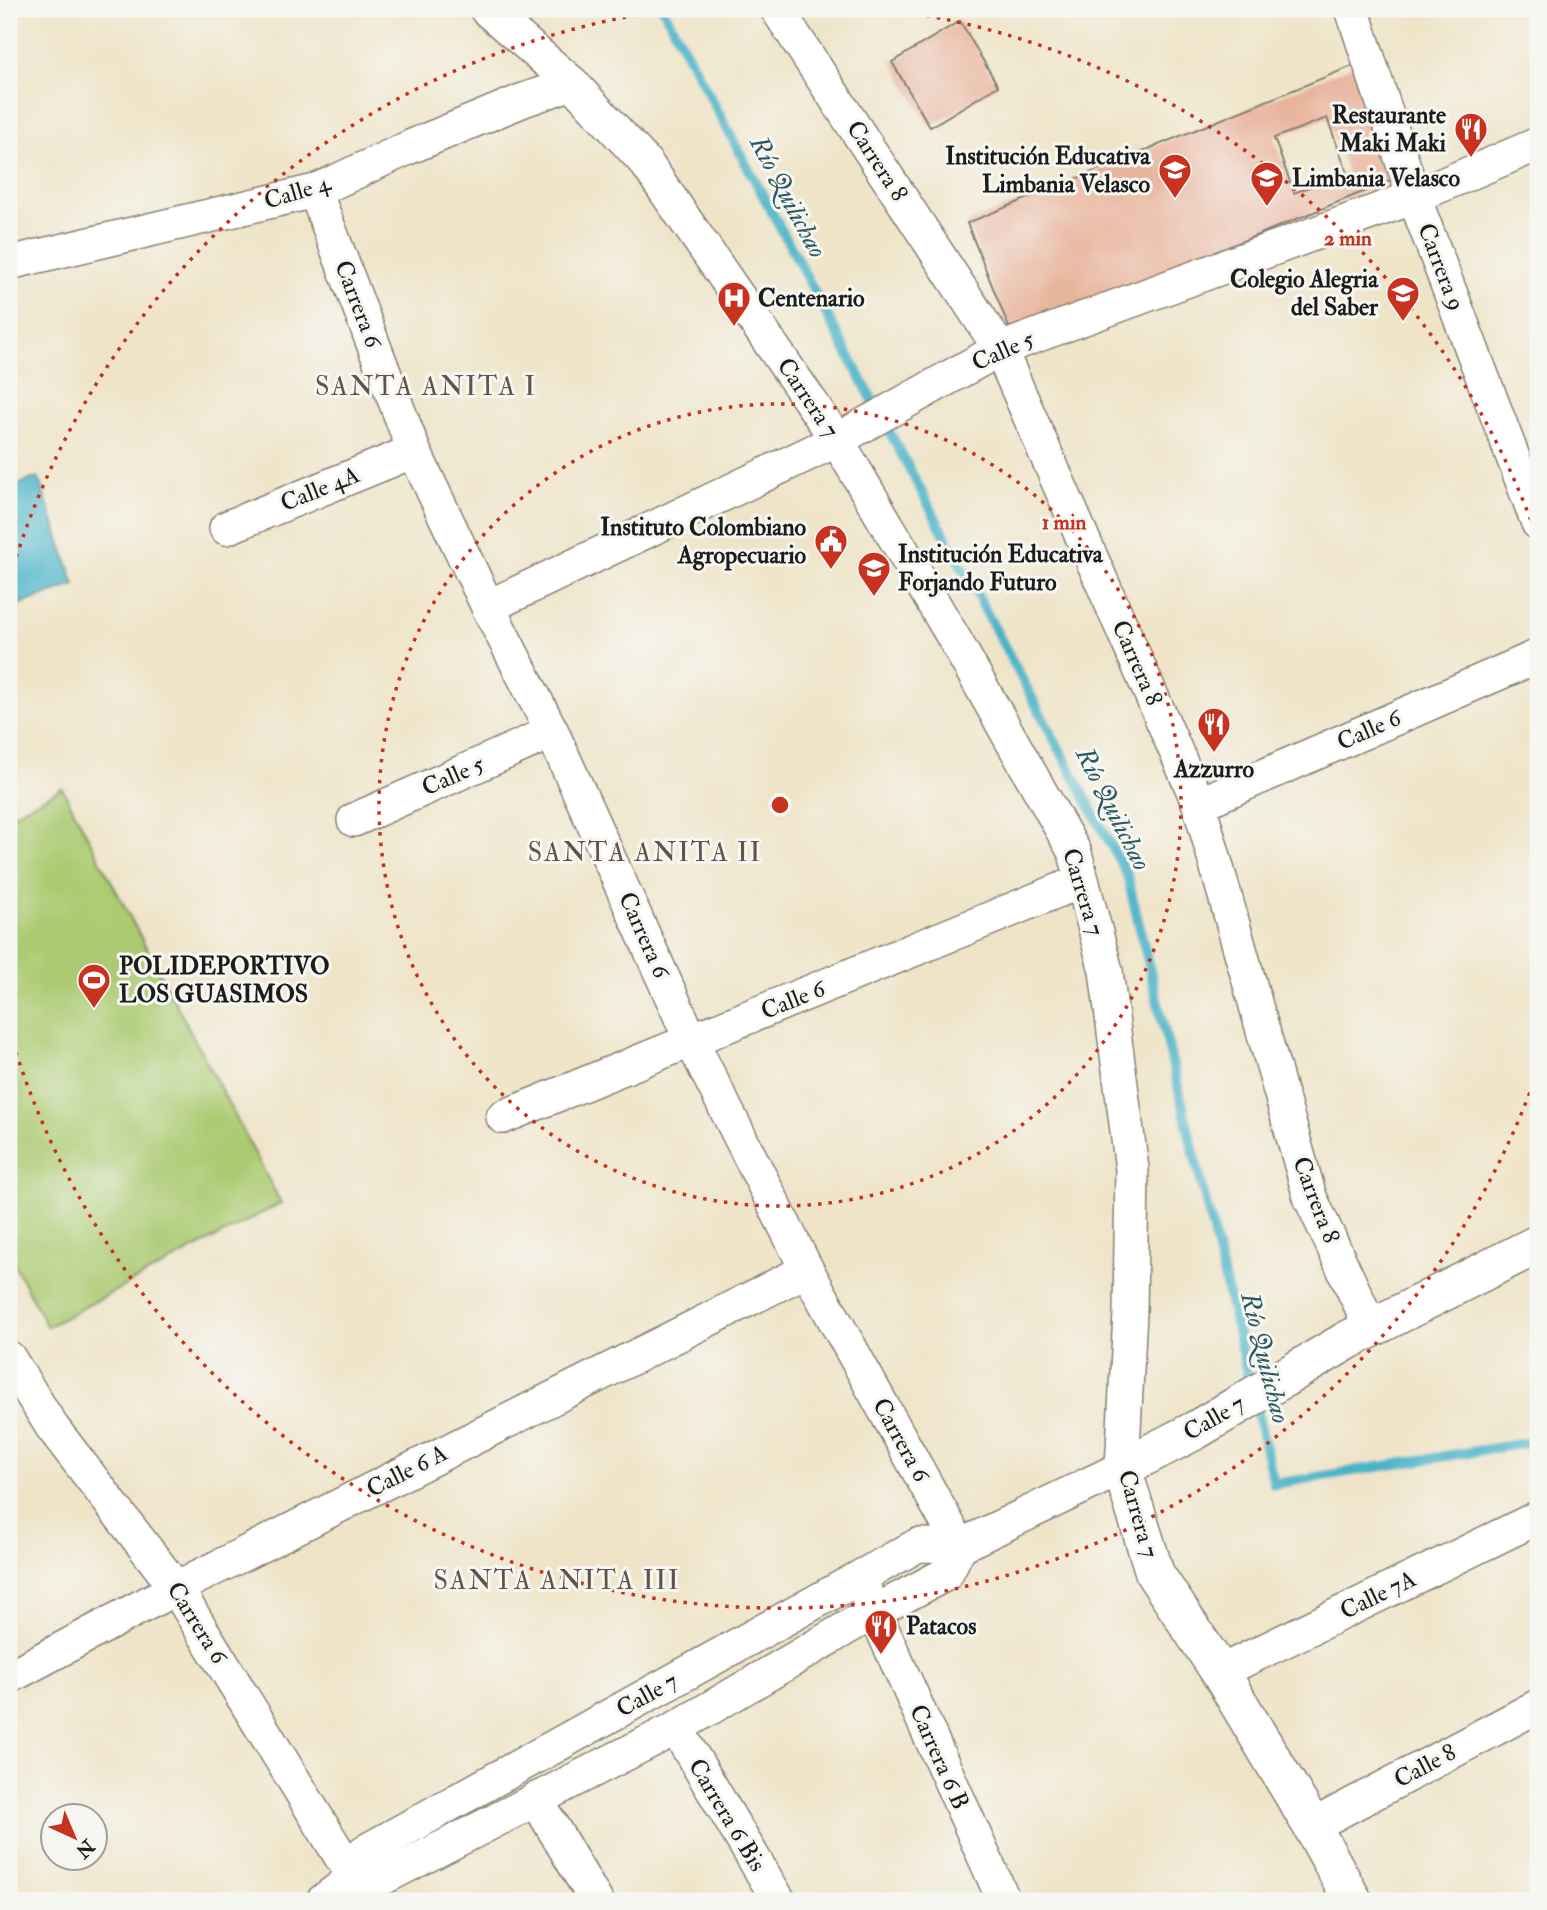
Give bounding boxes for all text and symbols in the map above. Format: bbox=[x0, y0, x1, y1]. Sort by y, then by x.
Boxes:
place label: Restaurante Maki Maki bbox=[1332, 100, 1447, 159]
restaurant icon: Restaurante Maki Maki bbox=[1452, 110, 1490, 159]
street label: Carrera 8 bbox=[839, 115, 915, 207]
water label: Río Quilichao bbox=[741, 130, 834, 264]
place label: Institución Educativa Limbania Velasco bbox=[945, 141, 1151, 200]
school or university icon: Institución Educativa Limbania Velasco bbox=[1156, 151, 1194, 200]
school or university icon: Limbania Velasco bbox=[1248, 159, 1286, 208]
place label: Limbania Velasco bbox=[1292, 163, 1460, 194]
street label: Calle 4 bbox=[260, 167, 335, 217]
street label: Carrera 9 bbox=[1410, 219, 1472, 315]
text: 2 min bbox=[1324, 225, 1372, 252]
street label: Carrera 6 bbox=[327, 256, 389, 354]
place label: Colegio Alegria del Saber bbox=[1230, 264, 1379, 323]
school or university icon: Colegio Alegria del Saber bbox=[1384, 274, 1422, 323]
hospital icon: Centenario bbox=[715, 279, 753, 328]
place label: Centenario bbox=[758, 283, 865, 314]
street label: Calle 5 bbox=[967, 323, 1039, 378]
street label: Carrera 7 bbox=[770, 352, 846, 444]
district label: SANTA ANITA I bbox=[315, 371, 537, 403]
street label: Calle 4A bbox=[276, 459, 364, 519]
text: 1 min bbox=[1042, 509, 1086, 536]
place label: Instituto Colombiano Agropecuario bbox=[600, 512, 806, 571]
public building icon: Instituto Colombiano Agropecuario bbox=[812, 522, 850, 571]
place label: Institución Educativa Forjando Futuro bbox=[898, 539, 1104, 598]
school or university icon: Institución Educativa Forjando Futuro bbox=[855, 549, 893, 598]
street label: Carrera 8 bbox=[1104, 615, 1170, 711]
street label: Calle 6 bbox=[1332, 701, 1408, 758]
restaurant icon: Azzurro bbox=[1195, 705, 1233, 754]
water label: Río Quilichao bbox=[1067, 741, 1158, 876]
street label: Calle 5 bbox=[417, 748, 489, 803]
place label: Azzurro bbox=[1173, 754, 1255, 785]
centre of rings bbox=[768, 793, 792, 817]
district label: SANTA ANITA II bbox=[528, 837, 762, 869]
street label: Carrera 7 bbox=[1055, 844, 1111, 940]
street label: Carrera 6 bbox=[611, 887, 677, 985]
place label: POLIDEPORTIVO LOS GUASIMOS bbox=[119, 951, 330, 1010]
sports icon: POLIDEPORTIVO LOS GUASIMOS bbox=[75, 961, 113, 1010]
street label: Calle 6 bbox=[756, 972, 832, 1027]
street label: Carrera 8 bbox=[1285, 1152, 1347, 1248]
water label: Río Quilichao bbox=[1232, 1288, 1297, 1427]
street label: Calle 7 bbox=[1178, 1388, 1250, 1448]
street label: Carrera 6 bbox=[865, 1393, 938, 1489]
street label: Calle 6 A bbox=[361, 1437, 453, 1505]
street label: Carrera 7 bbox=[1111, 1466, 1165, 1562]
street label: Calle 7A bbox=[1335, 1563, 1421, 1627]
district label: SANTA ANITA III bbox=[433, 1565, 681, 1597]
street label: Carrera 6 bbox=[160, 1576, 235, 1671]
restaurant icon: Patacos bbox=[862, 1607, 900, 1656]
place label: Patacos bbox=[906, 1611, 976, 1642]
street label: Calle 7 bbox=[611, 1666, 683, 1724]
street label: Carrera 6 B bbox=[902, 1700, 976, 1814]
street label: Calle 8 bbox=[1389, 1737, 1461, 1795]
street label: Carrera 6 Bis bbox=[681, 1753, 773, 1877]
north arrow bbox=[38, 1801, 108, 1871]
text: N bbox=[70, 1833, 100, 1864]

